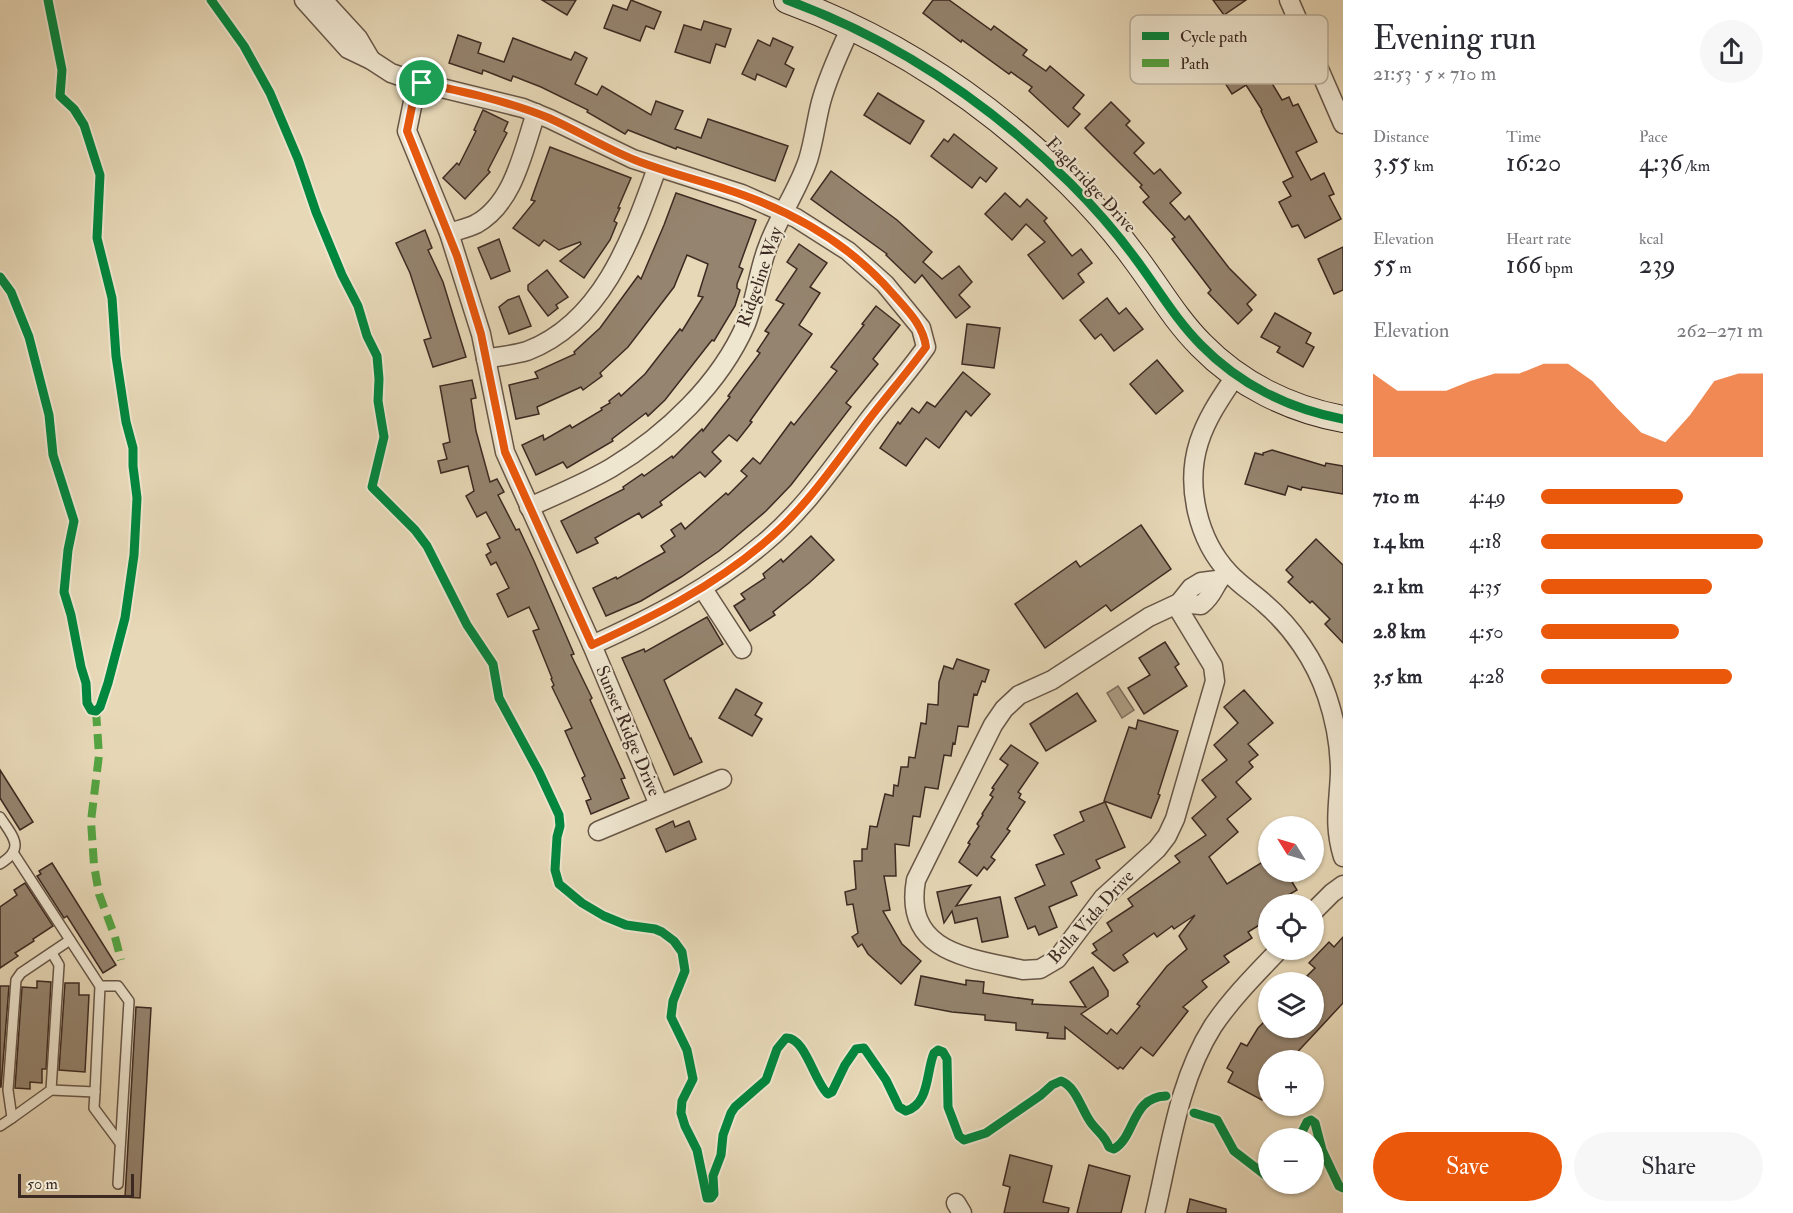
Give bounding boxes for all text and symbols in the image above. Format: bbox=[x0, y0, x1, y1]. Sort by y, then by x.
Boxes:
legend bbox=[1130, 15, 1328, 84]
text: Evening run bbox=[1373, 18, 1536, 59]
button: share bbox=[1700, 20, 1763, 83]
text: Cycle path bbox=[1180, 27, 1248, 48]
text: Path bbox=[1180, 54, 1210, 74]
pin bbox=[396, 57, 447, 108]
text: 21:53 · 5 × 710 m bbox=[1373, 61, 1496, 86]
icon: arrive bbox=[405, 66, 438, 99]
text: Distance bbox=[1373, 127, 1429, 147]
text: Time bbox=[1506, 127, 1541, 147]
text: Pace bbox=[1639, 127, 1668, 147]
street label: Eagleridge Drive bbox=[1041, 132, 1142, 238]
text: 3.55 bbox=[1373, 147, 1410, 179]
text: 16:20 bbox=[1506, 147, 1561, 179]
text: 4:36 bbox=[1639, 147, 1683, 179]
text: km bbox=[1410, 156, 1434, 176]
text: /km bbox=[1683, 156, 1710, 176]
street label: Ridgeline Way bbox=[732, 223, 788, 330]
text: Elevation bbox=[1373, 229, 1434, 249]
text: Heart rate bbox=[1506, 229, 1571, 249]
text: kcal bbox=[1639, 229, 1664, 249]
text: 55 bbox=[1373, 249, 1396, 281]
text: 166 bbox=[1506, 249, 1541, 281]
text: 239 bbox=[1639, 249, 1675, 281]
text: m bbox=[1396, 258, 1412, 278]
text: bpm bbox=[1541, 258, 1573, 278]
text: Elevation bbox=[1373, 318, 1449, 343]
text: 262–271 m bbox=[1676, 318, 1763, 343]
text: 710 m bbox=[1373, 484, 1419, 509]
text: 4:49 bbox=[1469, 484, 1506, 509]
text: 1.4 km bbox=[1373, 529, 1424, 554]
text: 4:18 bbox=[1469, 529, 1501, 554]
text: 2.1 km bbox=[1373, 574, 1423, 599]
text: 4:35 bbox=[1469, 574, 1501, 599]
text: 2.8 km bbox=[1373, 619, 1426, 644]
text: 4:50 bbox=[1469, 619, 1504, 644]
street label: Sunset Ridge Drive bbox=[590, 662, 666, 800]
text: 3.5 km bbox=[1373, 664, 1422, 689]
text: 4:28 bbox=[1469, 664, 1504, 689]
north arrow bbox=[1258, 816, 1324, 882]
map controls bbox=[1258, 816, 1324, 1194]
street label: Bella Vida Drive bbox=[1043, 865, 1139, 969]
button: locate bbox=[1258, 894, 1324, 960]
button: layers bbox=[1258, 972, 1324, 1038]
button: + bbox=[1258, 1050, 1324, 1116]
button: − bbox=[1258, 1128, 1324, 1194]
button: Save bbox=[1373, 1132, 1562, 1201]
button: Share bbox=[1574, 1132, 1763, 1201]
scale bar bbox=[18, 1171, 134, 1198]
text: 50 m bbox=[27, 1174, 58, 1194]

